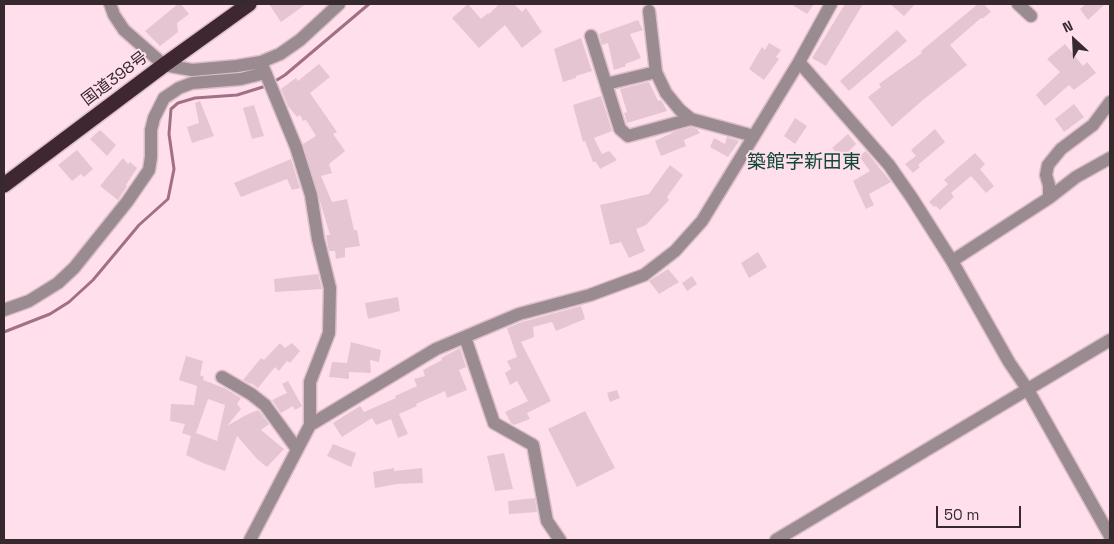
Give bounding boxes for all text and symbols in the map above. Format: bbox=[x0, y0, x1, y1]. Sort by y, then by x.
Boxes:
north arrow bbox=[1049, 15, 1099, 65]
text: N bbox=[1060, 16, 1076, 37]
street label: 国道398号 bbox=[78, 48, 152, 110]
district label: 築館字新田東 bbox=[747, 152, 861, 174]
scale bar bbox=[939, 496, 1024, 528]
text: 50 m bbox=[944, 505, 979, 524]

